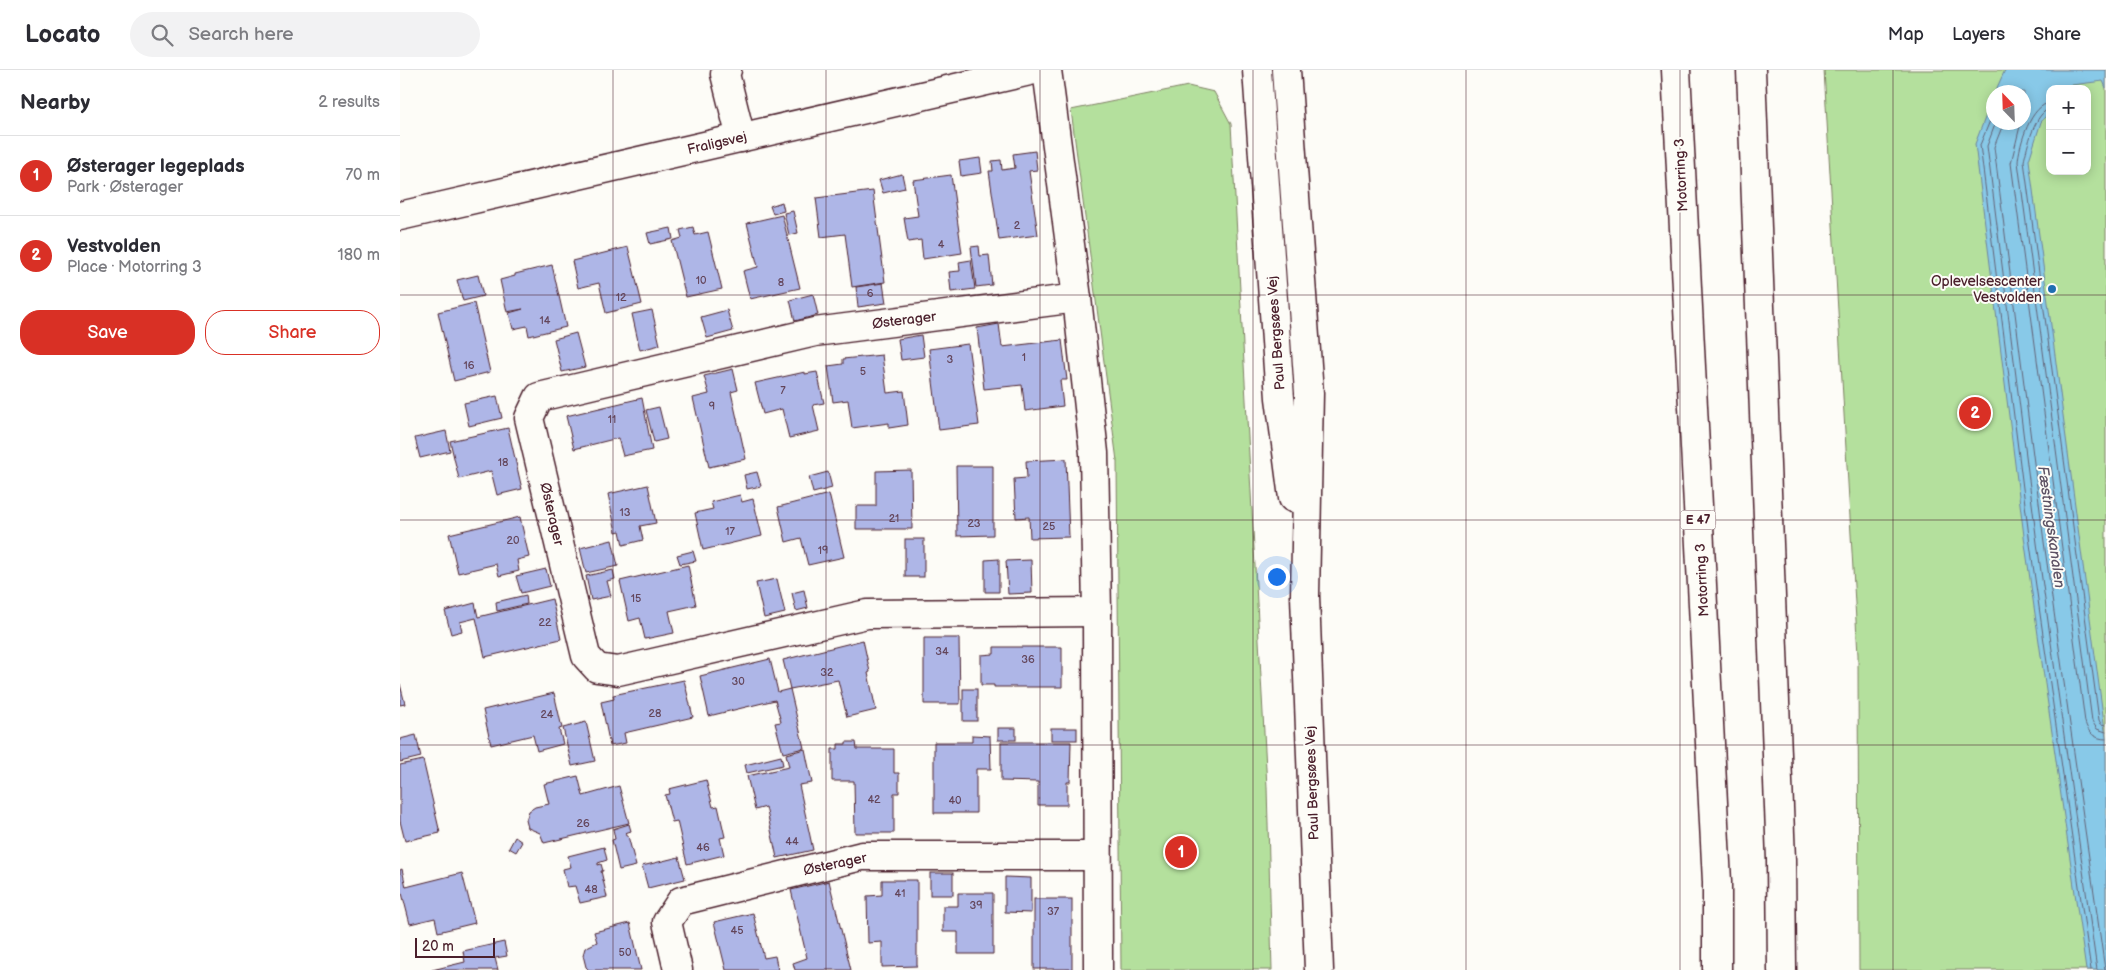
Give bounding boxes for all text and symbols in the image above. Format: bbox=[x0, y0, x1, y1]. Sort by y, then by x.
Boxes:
search box bbox=[130, 12, 480, 57]
text: Locato bbox=[25, 20, 100, 49]
icon: search bbox=[148, 21, 176, 49]
text: Search here bbox=[188, 23, 294, 46]
text: Map bbox=[1888, 24, 1924, 45]
text: Layers bbox=[1952, 24, 2005, 45]
text: Share bbox=[2033, 24, 2081, 45]
north arrow bbox=[1986, 85, 2031, 130]
map controls bbox=[2046, 85, 2091, 175]
button: + bbox=[2046, 85, 2091, 130]
text: Nearby bbox=[20, 90, 90, 115]
text: 2 results bbox=[318, 93, 380, 112]
street label: Fraligsvej bbox=[686, 128, 748, 158]
button: − bbox=[2046, 130, 2091, 175]
street label: Motorring 3 bbox=[1671, 138, 1691, 212]
text: Østerager legeplads bbox=[67, 155, 245, 178]
text: 1 bbox=[33, 166, 39, 185]
text: 70 m bbox=[345, 166, 380, 185]
text: Park · Østerager bbox=[67, 178, 183, 197]
house number: 2 bbox=[1014, 219, 1021, 232]
text: Vestvolden bbox=[67, 235, 161, 258]
house number: 4 bbox=[938, 238, 945, 251]
text: 2 bbox=[31, 246, 41, 265]
text: 180 m bbox=[338, 246, 380, 265]
text: Place · Motorring 3 bbox=[67, 258, 202, 277]
place label: Oplevelsescenter Vestvolden bbox=[1931, 273, 2043, 306]
house number: 10 bbox=[696, 274, 707, 287]
street label: Paul Bergsøes Vej bbox=[1264, 275, 1288, 391]
house number: 8 bbox=[778, 276, 784, 289]
marker: Oplevelsescenter Vestvolden bbox=[2046, 283, 2058, 295]
house number: 6 bbox=[867, 287, 874, 300]
house number: 12 bbox=[616, 291, 627, 304]
street label: Østerager bbox=[871, 308, 938, 332]
button: Save bbox=[20, 310, 195, 355]
button: Share bbox=[205, 310, 380, 355]
house number: 14 bbox=[540, 314, 551, 327]
house number: 1 bbox=[1022, 351, 1026, 364]
house number: 3 bbox=[947, 353, 954, 366]
house number: 16 bbox=[464, 359, 475, 372]
house number: 5 bbox=[860, 365, 866, 378]
house number: 7 bbox=[780, 384, 786, 397]
pin: 2 bbox=[1959, 394, 1991, 432]
house number: 9 bbox=[709, 400, 715, 413]
house number: 11 bbox=[608, 413, 616, 426]
house number: 18 bbox=[498, 456, 508, 469]
water label: Fæstningskanalen bbox=[2033, 465, 2069, 589]
street label: Østerager bbox=[536, 481, 568, 548]
house number: 13 bbox=[619, 506, 631, 519]
road number: E 47 bbox=[1680, 510, 1716, 530]
house number: 21 bbox=[889, 512, 899, 525]
house number: 23 bbox=[967, 517, 981, 530]
house number: 25 bbox=[1043, 520, 1055, 533]
house number: 17 bbox=[725, 525, 735, 538]
house number: 20 bbox=[507, 534, 520, 547]
street label: Motorring 3 bbox=[1692, 543, 1712, 617]
house number: 19 bbox=[818, 544, 828, 557]
your location bbox=[1264, 564, 1290, 590]
house number: 15 bbox=[631, 592, 641, 605]
house number: 22 bbox=[539, 616, 552, 629]
house number: 34 bbox=[935, 645, 949, 658]
house number: 36 bbox=[1021, 653, 1035, 666]
house number: 32 bbox=[820, 666, 834, 679]
house number: 30 bbox=[731, 675, 745, 688]
house number: 28 bbox=[649, 707, 661, 720]
house number: 24 bbox=[540, 708, 554, 721]
street label: Paul Bergsøes Vej bbox=[1302, 726, 1322, 840]
house number: 42 bbox=[867, 793, 881, 806]
house number: 40 bbox=[948, 794, 962, 807]
house number: 26 bbox=[576, 817, 590, 830]
pin: 1 bbox=[1165, 833, 1197, 871]
house number: 44 bbox=[785, 835, 799, 848]
house number: 46 bbox=[696, 841, 710, 854]
street label: Østerager bbox=[802, 849, 869, 879]
house number: 48 bbox=[584, 883, 598, 896]
house number: 41 bbox=[895, 887, 905, 900]
house number: 39 bbox=[969, 899, 983, 912]
house number: 37 bbox=[1047, 905, 1060, 918]
house number: 45 bbox=[730, 924, 744, 937]
scale bar bbox=[415, 935, 495, 958]
text: 20 m bbox=[422, 938, 454, 955]
house number: 50 bbox=[619, 946, 632, 959]

